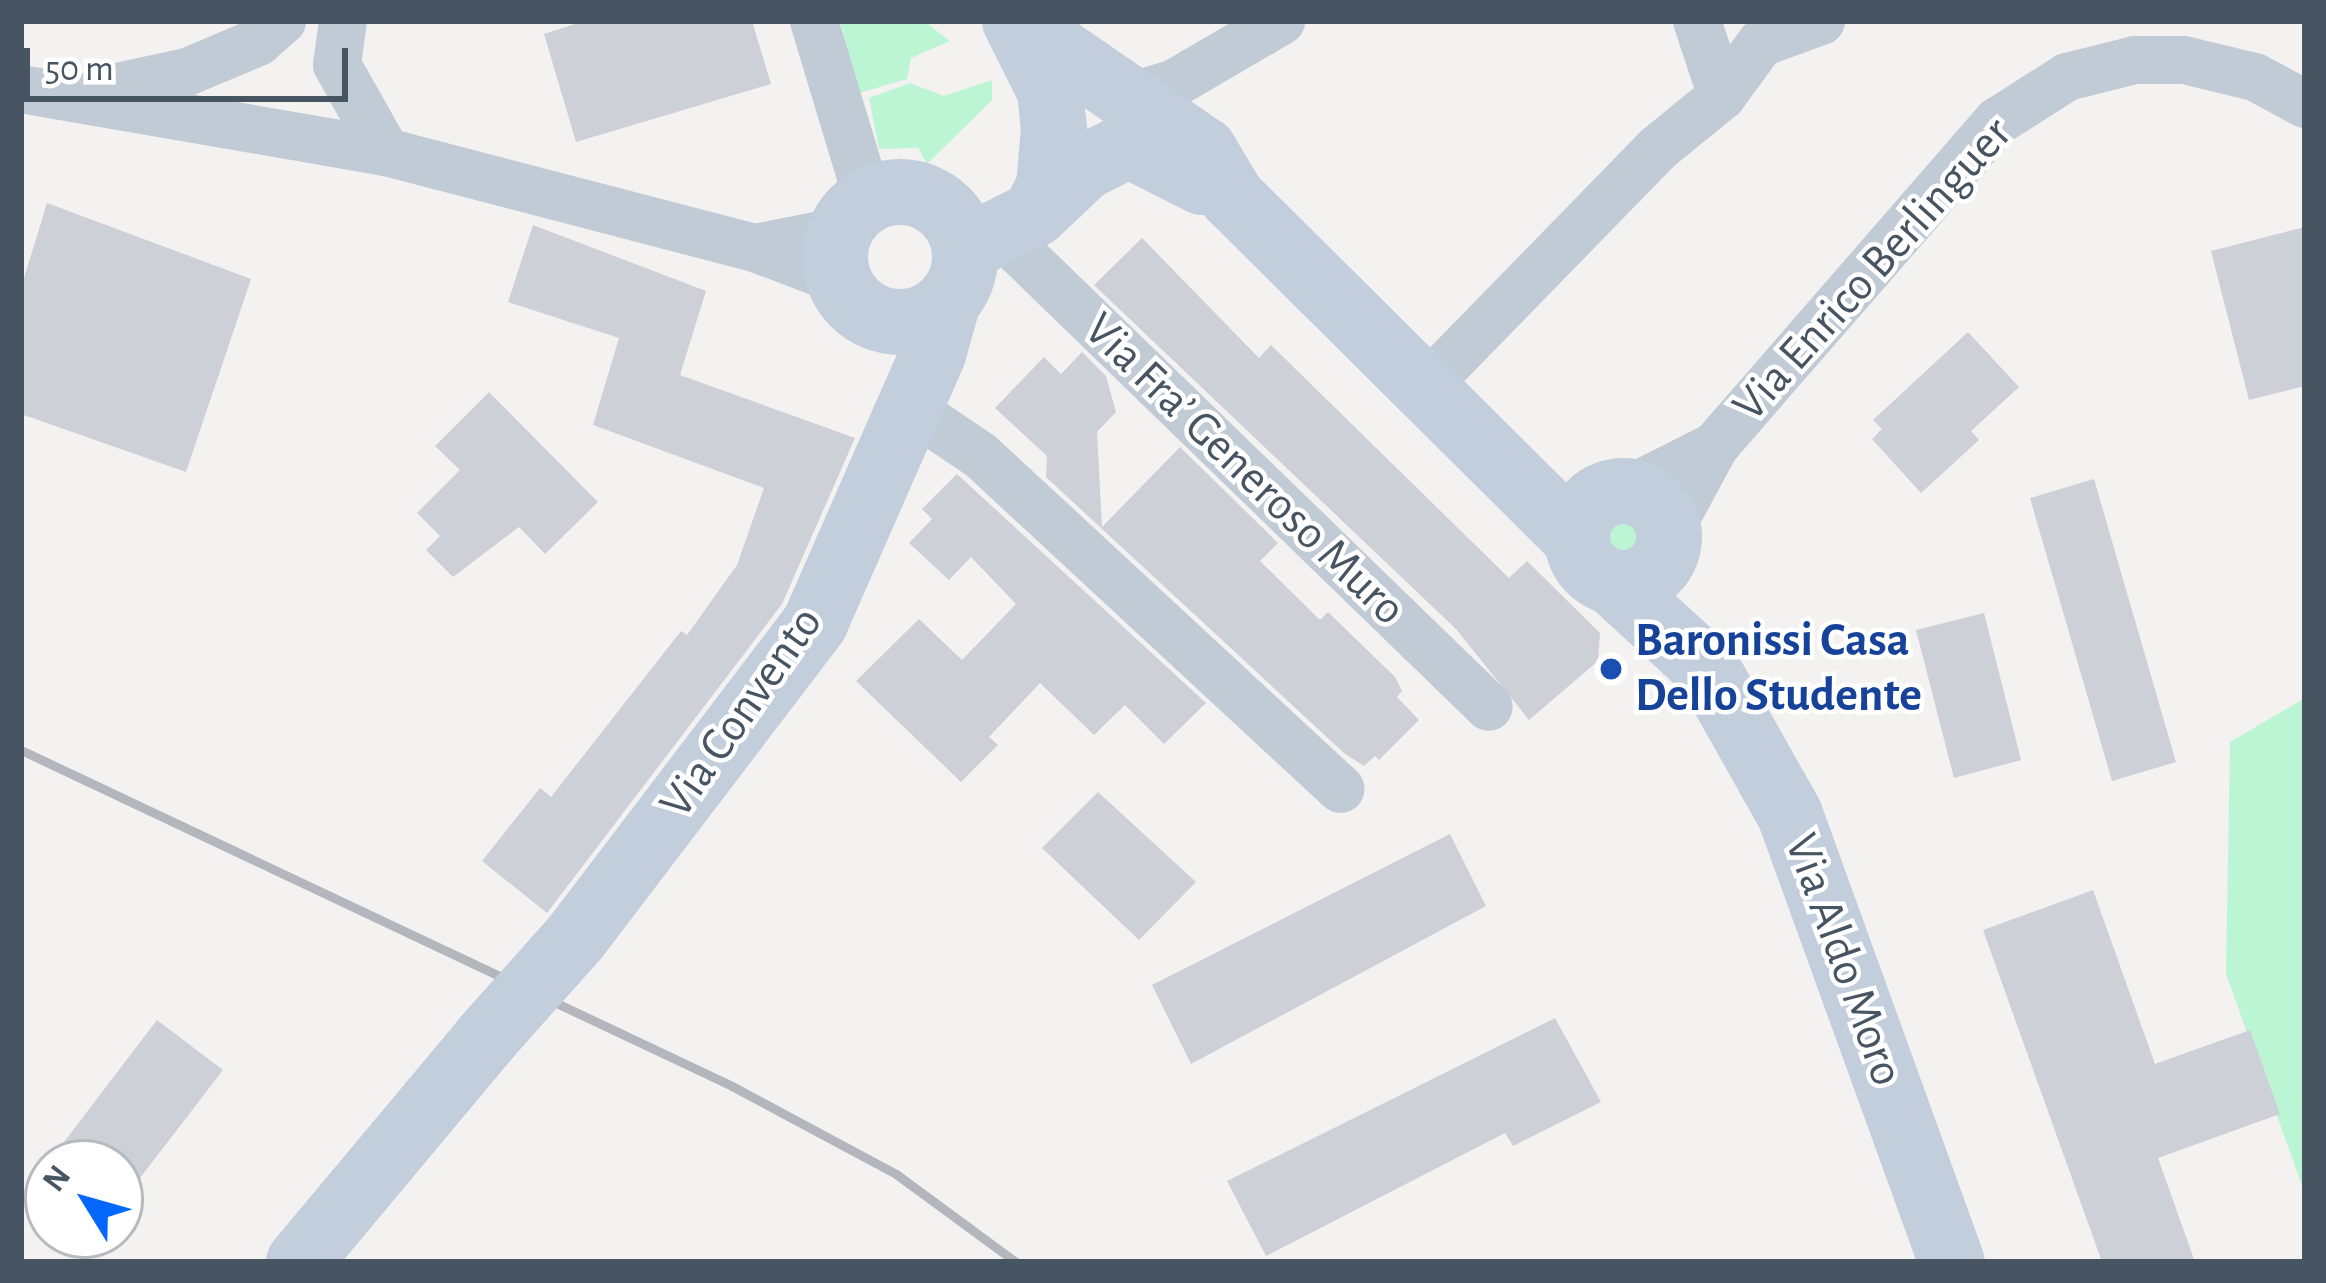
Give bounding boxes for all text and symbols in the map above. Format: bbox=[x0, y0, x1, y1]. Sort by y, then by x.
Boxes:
scale bar bbox=[30, 24, 354, 98]
text: 50 m bbox=[45, 51, 114, 87]
street label: Via Enrico Berlinguer bbox=[1721, 106, 2025, 434]
street label: Via Fra’ Generoso Muro bbox=[1071, 302, 1417, 638]
street label: Via Convento bbox=[648, 596, 836, 830]
place label: Baronissi Casa Dello Studente bbox=[1635, 612, 1922, 725]
marker: Baronissi Casa Dello Studente bbox=[1598, 656, 1624, 682]
street label: Via Aldo Moro bbox=[1771, 826, 1915, 1094]
north arrow bbox=[24, 1139, 144, 1259]
text: N bbox=[37, 1160, 77, 1198]

